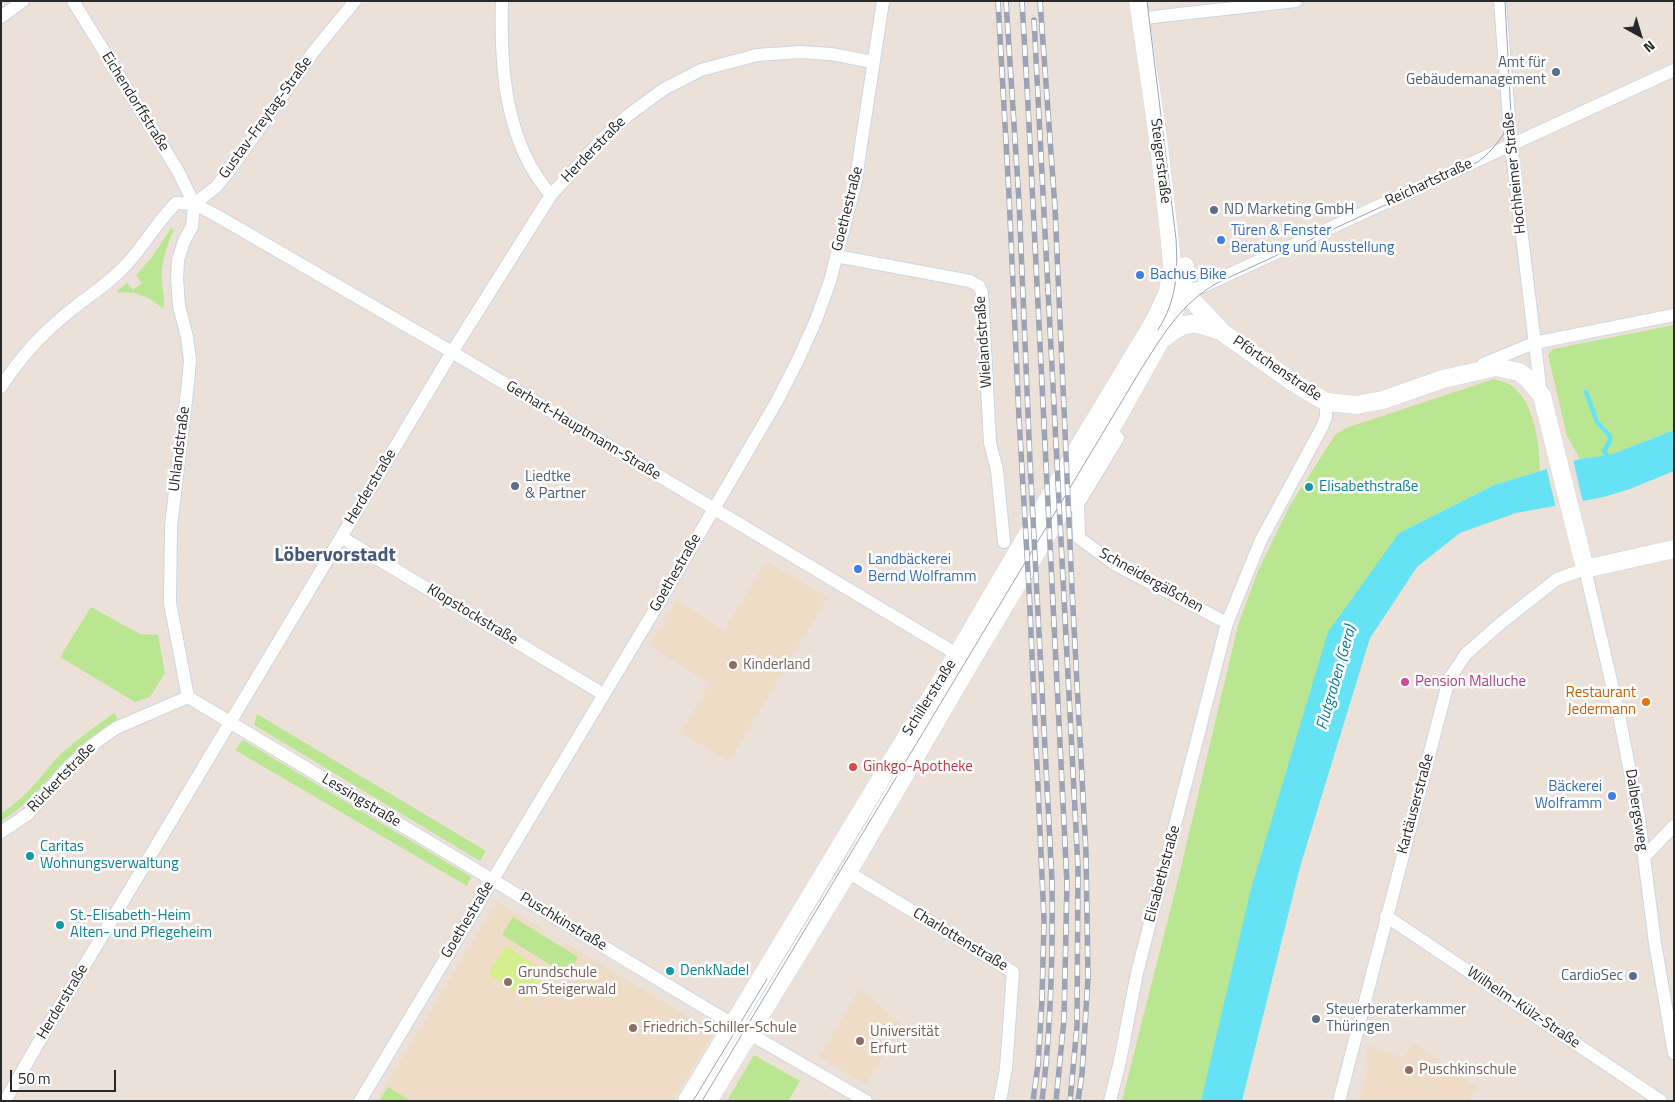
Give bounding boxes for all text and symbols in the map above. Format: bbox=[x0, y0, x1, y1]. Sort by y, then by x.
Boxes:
north arrow bbox=[1615, 10, 1665, 60]
text: N bbox=[1639, 36, 1660, 58]
street label: Eichendorffstraße bbox=[97, 49, 173, 155]
street label: Gustav-Freytag-Straße bbox=[216, 53, 316, 183]
place label: Amt für Gebäudemanagement bbox=[1406, 54, 1546, 89]
marker: Amt für Gebäudemanagement bbox=[1550, 66, 1562, 78]
street label: Hochheimer Straße bbox=[1500, 111, 1530, 235]
street label: Herderstraße bbox=[558, 113, 630, 187]
street label: Steigerstraße bbox=[1146, 117, 1174, 205]
street label: Reichartstraße bbox=[1383, 155, 1475, 211]
street label: Goethestraße bbox=[829, 165, 867, 253]
place label: ND Marketing GmbH bbox=[1224, 201, 1354, 219]
marker: ND Marketing GmbH bbox=[1208, 204, 1220, 216]
place label: Türen & Fenster Beratung und Ausstellung bbox=[1231, 222, 1394, 257]
marker: Türen & Fenster Beratung und Ausstellung bbox=[1215, 234, 1227, 246]
place label: Bachus Bike bbox=[1150, 266, 1227, 284]
marker: Bachus Bike bbox=[1134, 269, 1146, 281]
street label: Wielandstraße bbox=[972, 295, 996, 389]
street label: Pförtchenstraße bbox=[1229, 333, 1325, 405]
street label: Gerhart-Hauptmann-Straße bbox=[502, 378, 664, 484]
street label: Uhlandstraße bbox=[166, 405, 194, 493]
street label: Herderstraße bbox=[342, 446, 400, 528]
place label: Liedtke & Partner bbox=[525, 468, 586, 503]
place label: Elisabethstraße bbox=[1319, 478, 1418, 496]
marker: Liedtke & Partner bbox=[509, 480, 521, 492]
marker: Elisabethstraße bbox=[1303, 481, 1315, 493]
street label: Goethestraße bbox=[647, 531, 705, 615]
district label: Löbervorstadt bbox=[274, 544, 396, 568]
street label: Schneidergäßchen bbox=[1096, 545, 1206, 617]
place label: Landbäckerei Bernd Wolframm bbox=[868, 551, 976, 586]
marker: Landbäckerei Bernd Wolframm bbox=[852, 563, 864, 575]
street label: Klopstockstraße bbox=[423, 581, 521, 649]
water label: Flutgraben (Gera) bbox=[1313, 624, 1361, 732]
place label: Kinderland bbox=[743, 656, 811, 674]
street label: Schillerstraße bbox=[899, 656, 961, 740]
marker: Kinderland bbox=[727, 659, 739, 671]
place label: Pension Malluche bbox=[1415, 673, 1526, 691]
marker: Pension Malluche bbox=[1399, 676, 1411, 688]
place label: Restaurant Jedermann bbox=[1566, 684, 1636, 719]
marker: Restaurant Jedermann bbox=[1640, 696, 1652, 708]
street label: Rückertstraße bbox=[24, 739, 100, 817]
street label: Kartäuserstraße bbox=[1394, 752, 1438, 856]
place label: Ginkgo-Apotheke bbox=[863, 758, 973, 776]
marker: Ginkgo-Apotheke bbox=[847, 761, 859, 773]
street label: Dalbergsweg bbox=[1621, 768, 1651, 852]
street label: Lessingstraße bbox=[318, 770, 404, 832]
place label: Bäckerei Wolframm bbox=[1535, 778, 1602, 813]
marker: Bäckerei Wolframm bbox=[1606, 790, 1618, 802]
street label: Elisabethstraße bbox=[1141, 824, 1185, 924]
place label: Caritas Wohnungsverwaltung bbox=[40, 838, 179, 873]
marker: Caritas Wohnungsverwaltung bbox=[24, 850, 36, 862]
street label: Goethestraße bbox=[438, 878, 498, 962]
street label: Puschkinstraße bbox=[516, 889, 610, 955]
street label: Charlottenstraße bbox=[909, 905, 1011, 975]
place label: St.-Elisabeth-Heim Alten- und Pflegeheim bbox=[70, 907, 212, 942]
marker: St.-Elisabeth-Heim Alten- und Pflegeheim bbox=[54, 919, 66, 931]
street label: Herderstraße bbox=[34, 961, 92, 1043]
place label: DenkNadel bbox=[680, 962, 749, 980]
street label: Wilhelm-Külz-Straße bbox=[1463, 963, 1583, 1053]
place label: Grundschule am Steigerwald bbox=[518, 964, 616, 999]
marker: DenkNadel bbox=[664, 965, 676, 977]
place label: CardioSec bbox=[1561, 967, 1623, 985]
marker: CardioSec bbox=[1627, 970, 1639, 982]
marker: Grundschule am Steigerwald bbox=[502, 976, 514, 988]
place label: Steuerberaterkammer Thüringen bbox=[1326, 1001, 1466, 1036]
marker: Steuerberaterkammer Thüringen bbox=[1310, 1013, 1322, 1025]
place label: Friedrich-Schiller-Schule bbox=[643, 1019, 797, 1037]
marker: Friedrich-Schiller-Schule bbox=[627, 1022, 639, 1034]
place label: Universität Erfurt bbox=[870, 1023, 939, 1058]
marker: Universität Erfurt bbox=[854, 1035, 866, 1047]
scale bar bbox=[12, 1060, 119, 1092]
place label: Puschkinschule bbox=[1419, 1061, 1517, 1079]
marker: Puschkinschule bbox=[1403, 1064, 1415, 1076]
text: 50 m bbox=[18, 1067, 51, 1090]

